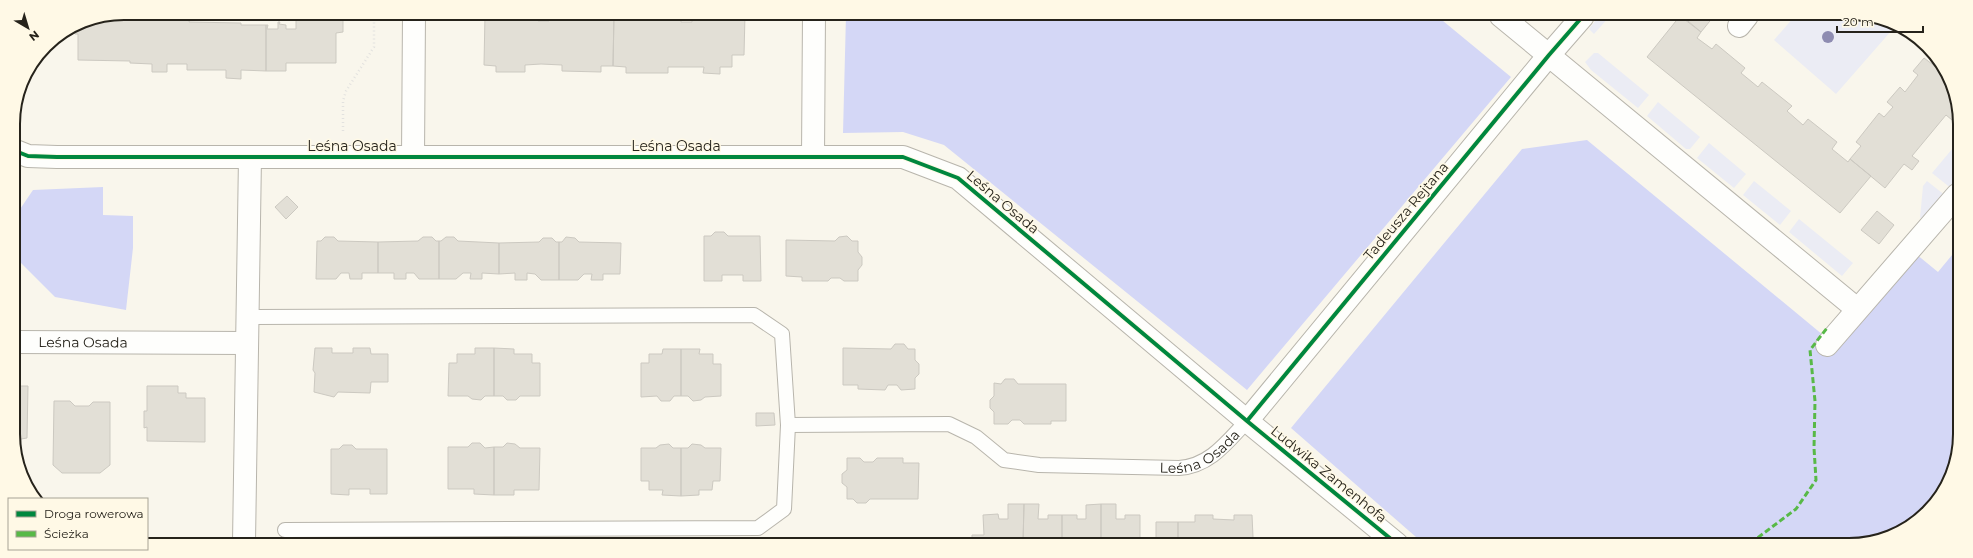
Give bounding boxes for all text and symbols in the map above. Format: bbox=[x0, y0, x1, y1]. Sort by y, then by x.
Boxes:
north arrow bbox=[8, 8, 48, 48]
scale bar bbox=[1837, 8, 1923, 34]
text: 20 m bbox=[1843, 14, 1874, 29]
text: N bbox=[26, 28, 42, 44]
street label: Leśna Osada bbox=[307, 137, 397, 155]
street label: Leśna Osada bbox=[631, 137, 721, 155]
street label: Tadeusza Rejtana bbox=[1360, 158, 1452, 264]
street label: Leśna Osada bbox=[963, 166, 1043, 238]
street label: Leśna Osada bbox=[38, 333, 128, 351]
street label: Ludwika Zamenhofa bbox=[1267, 422, 1391, 526]
street label: Leśna Osada bbox=[1159, 426, 1244, 477]
legend bbox=[8, 498, 148, 550]
text: Droga rowerowa bbox=[44, 506, 144, 521]
text: Ścieżka bbox=[44, 526, 89, 541]

